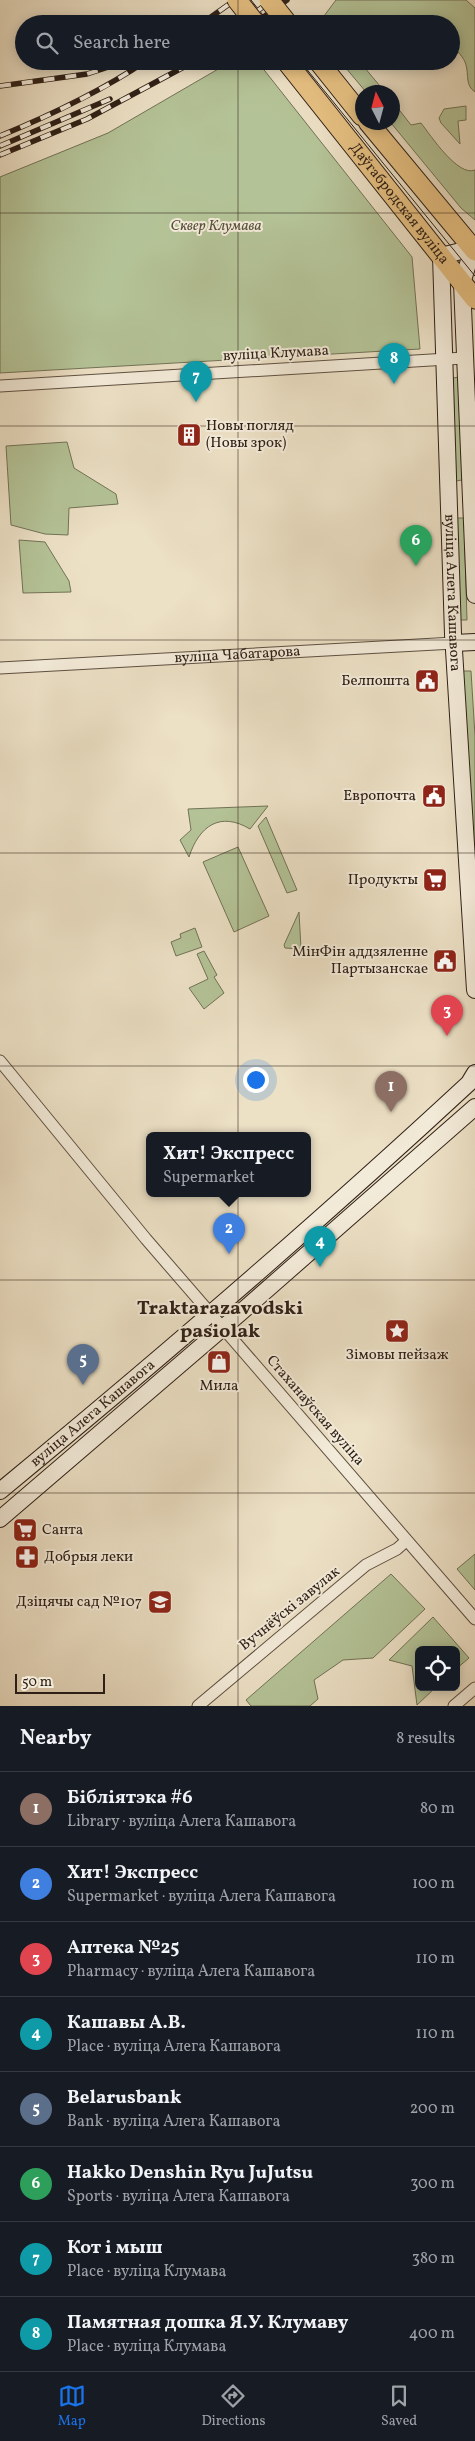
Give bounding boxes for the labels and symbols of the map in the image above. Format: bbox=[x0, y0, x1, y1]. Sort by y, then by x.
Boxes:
north arrow bbox=[355, 85, 400, 130]
street label: Даўгабродская вуліца bbox=[344, 138, 454, 269]
park label: Сквер Клумава bbox=[170, 216, 262, 237]
street label: вуліца Клумава bbox=[223, 341, 329, 367]
pin: 8 bbox=[378, 343, 410, 384]
pin: 7 bbox=[180, 361, 212, 402]
place label: Новы погляд (Новы зрок) bbox=[206, 416, 294, 454]
building icon: Новы погляд (Новы зрок) bbox=[176, 422, 202, 448]
street label: вуліца Алега Кашавога bbox=[439, 514, 466, 672]
pin: 6 bbox=[400, 525, 432, 566]
street label: вуліца Чабатарова bbox=[174, 641, 301, 669]
public building icon: Белпошта bbox=[414, 668, 440, 694]
place label: Белпошта bbox=[341, 671, 410, 692]
public building icon: Европочта bbox=[421, 783, 447, 809]
place label: Европочта bbox=[343, 786, 416, 807]
supermarket icon: Продукты bbox=[422, 867, 448, 893]
place label: Продукты bbox=[348, 870, 418, 891]
place label: МінФін аддзяленне Партызанскае bbox=[292, 942, 428, 980]
public building icon: МінФін аддзяленне Партызанскае bbox=[432, 948, 458, 974]
pin: 3 bbox=[431, 995, 463, 1036]
your location bbox=[243, 1067, 269, 1093]
pin: 1 bbox=[375, 1071, 407, 1112]
pin: 2 bbox=[213, 1213, 245, 1254]
pin: 4 bbox=[304, 1226, 336, 1267]
district label: Traktarazavodski pasiolak bbox=[137, 1295, 303, 1346]
place icon: Зімовы пейзаж bbox=[384, 1318, 410, 1344]
pin: 5 bbox=[67, 1344, 99, 1385]
place label: Зімовы пейзаж bbox=[345, 1345, 449, 1366]
shop icon: Мила bbox=[206, 1349, 232, 1375]
street label: Стаханаўская вуліца bbox=[261, 1351, 369, 1471]
street label: вуліца Алега Кашавога bbox=[26, 1355, 160, 1472]
place label: Мила bbox=[200, 1376, 238, 1397]
supermarket icon: Санта bbox=[12, 1517, 38, 1543]
place label: Санта bbox=[42, 1520, 83, 1541]
pharmacy icon: Добрыя леки bbox=[14, 1544, 40, 1570]
place label: Добрыя леки bbox=[44, 1547, 133, 1568]
street label: Вучнёўскі завулак bbox=[235, 1562, 345, 1656]
school or university icon: Дзіцячы сад №107 bbox=[147, 1589, 173, 1615]
place label: Дзіцячы сад №107 bbox=[16, 1592, 142, 1613]
scale bar bbox=[15, 1671, 105, 1694]

